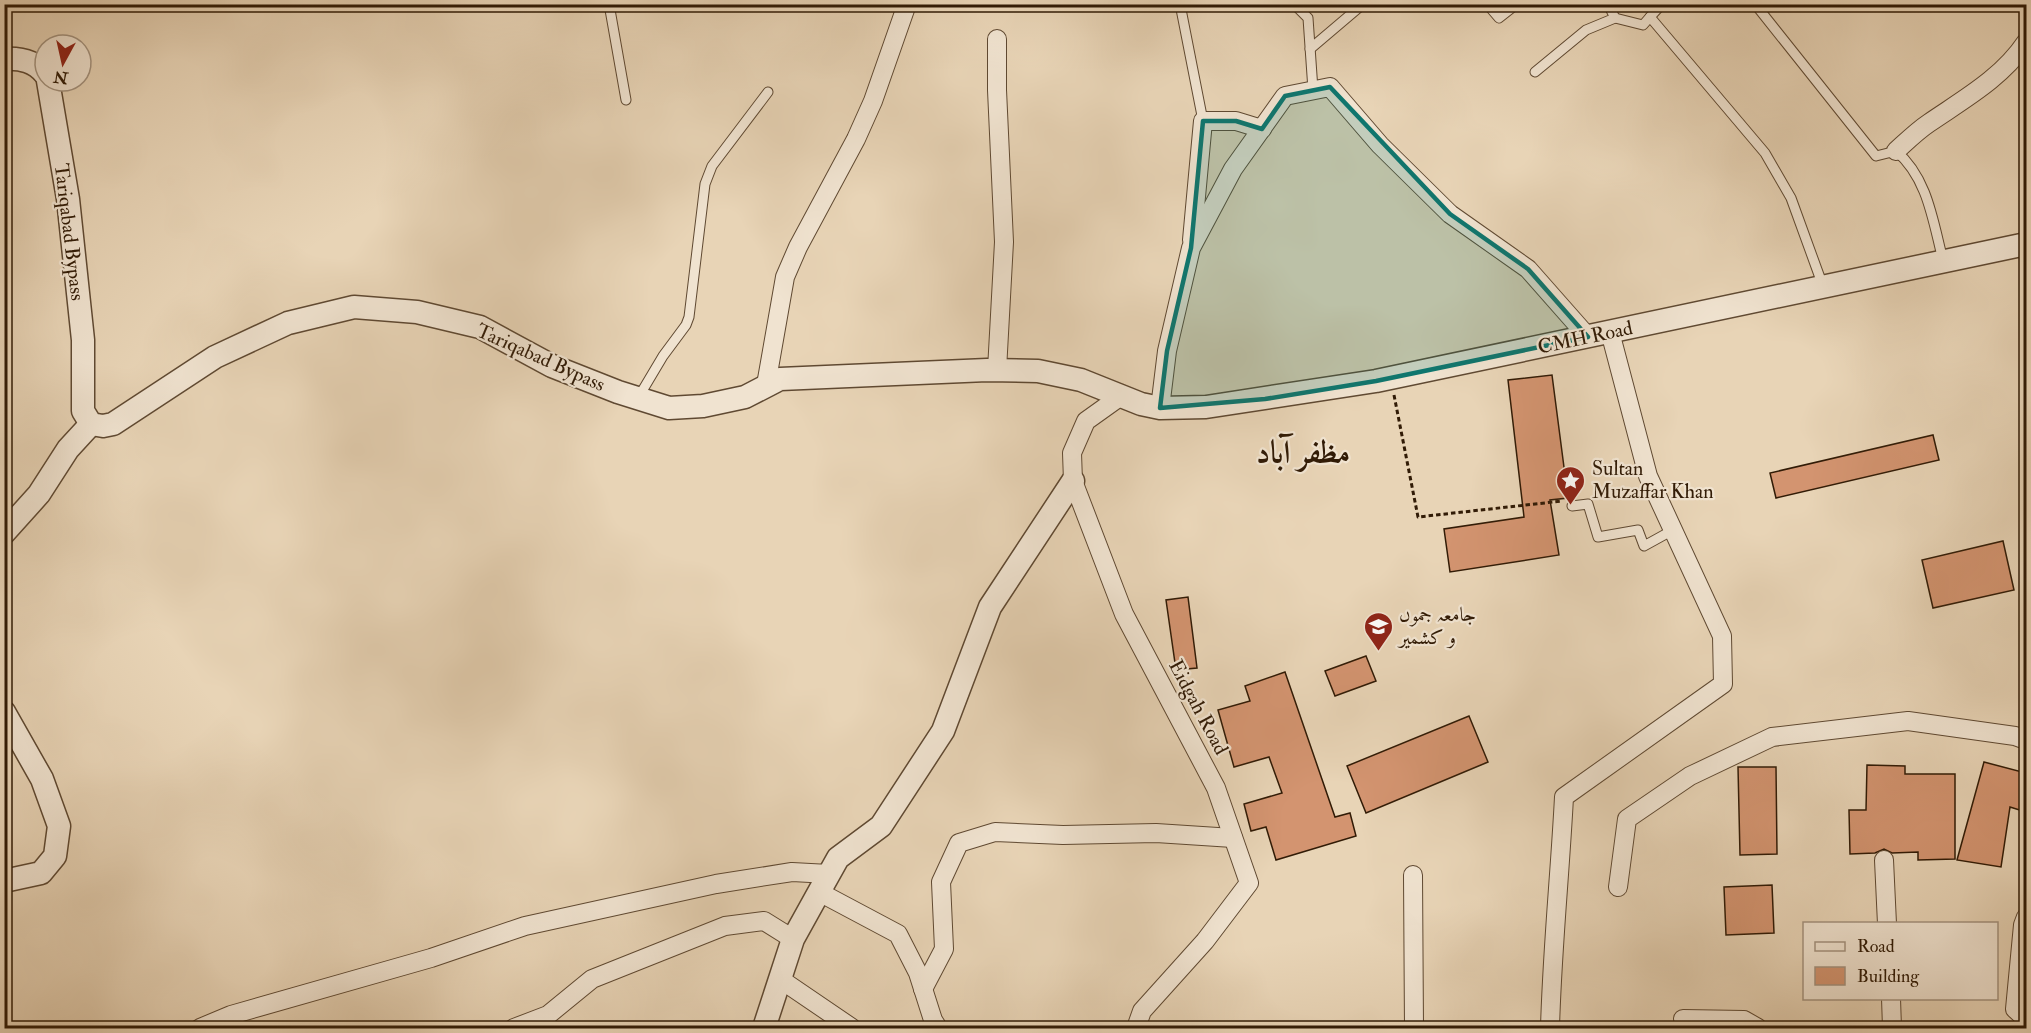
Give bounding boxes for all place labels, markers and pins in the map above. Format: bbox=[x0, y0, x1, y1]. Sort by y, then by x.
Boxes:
place label: Sultan Muzaffar Khan bbox=[1592, 456, 1714, 504]
place icon: Sultan Muzaffar Khan bbox=[1555, 464, 1587, 506]
place label: جامعہ جموں و کشمیر bbox=[1397, 602, 1476, 650]
school or university icon: جامعہ جموں و کشمیر bbox=[1362, 610, 1394, 652]

